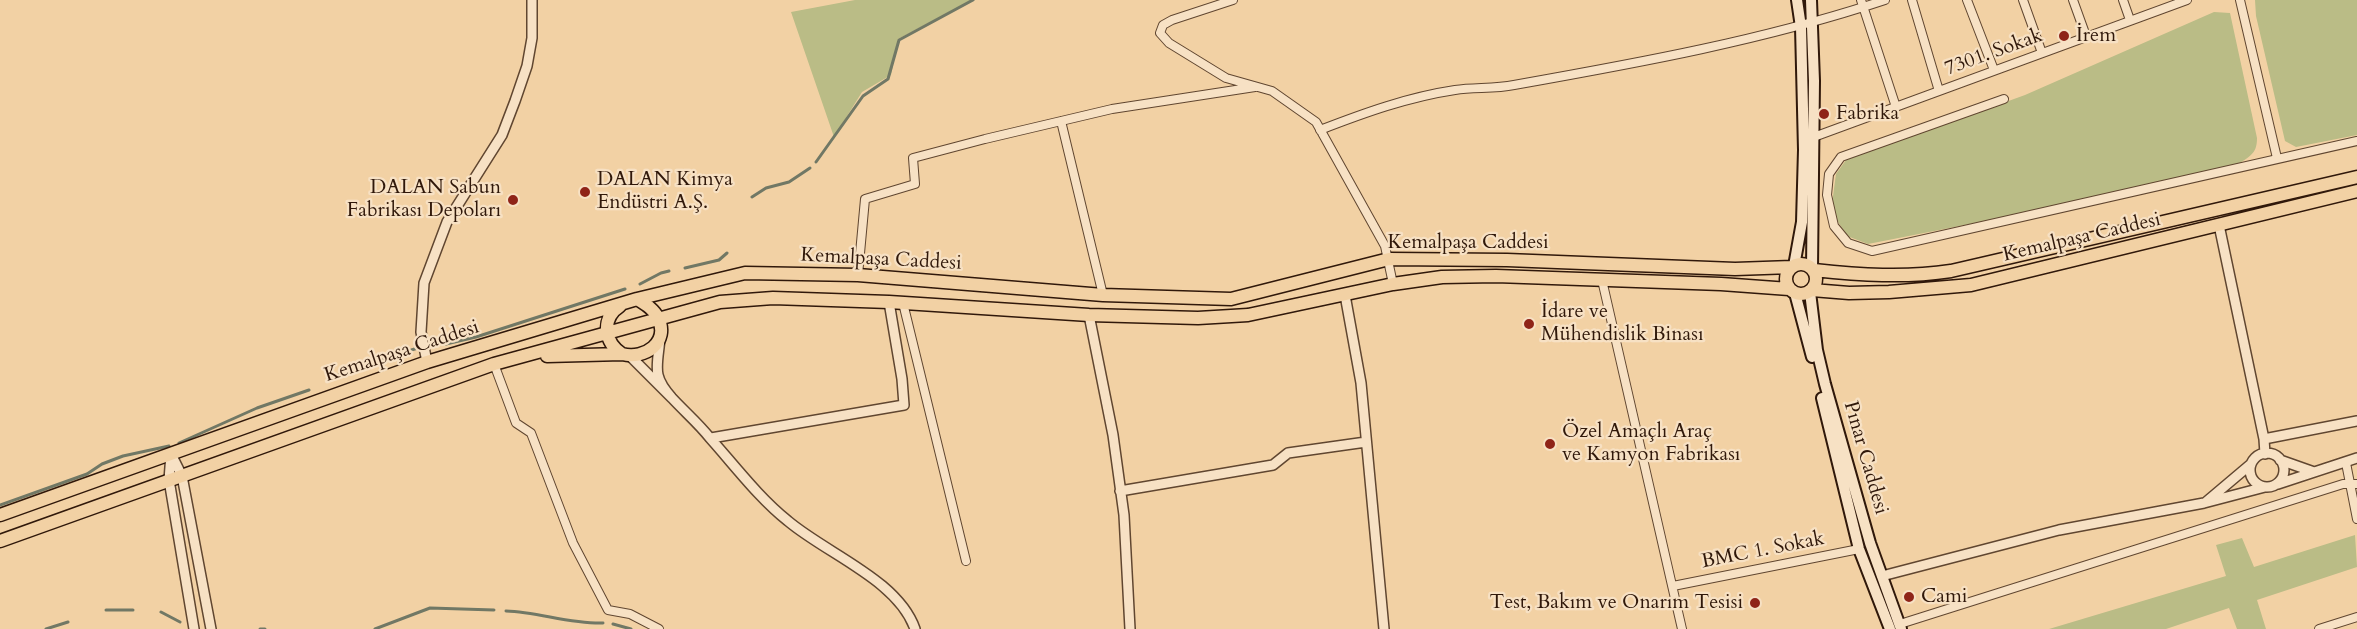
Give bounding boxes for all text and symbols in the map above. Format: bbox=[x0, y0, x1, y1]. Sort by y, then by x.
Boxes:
street label: 7301. Sokak bbox=[1942, 24, 2046, 82]
place label: İrem bbox=[2076, 24, 2116, 48]
marker: İrem bbox=[2057, 29, 2071, 43]
place label: Fabrika bbox=[1836, 102, 1899, 126]
marker: Fabrika bbox=[1817, 107, 1831, 121]
place label: DALAN Kimya Endüstri A.Ş. bbox=[597, 168, 733, 215]
place label: DALAN Sabun Fabrikası Depoları bbox=[347, 176, 501, 223]
marker: DALAN Kimya Endüstri A.Ş. bbox=[578, 185, 592, 199]
marker: DALAN Sabun Fabrikası Depoları bbox=[506, 193, 520, 207]
street label: Kemalpaşa Caddesi bbox=[2001, 208, 2163, 268]
street label: Kemalpaşa Caddesi bbox=[1387, 231, 1549, 255]
street label: Kemalpaşa Caddesi bbox=[800, 244, 962, 276]
place label: İdare ve Mühendislik Binası bbox=[1541, 300, 1704, 347]
street label: Kemalpaşa Caddesi bbox=[322, 316, 482, 388]
marker: İdare ve Mühendislik Binası bbox=[1522, 317, 1536, 331]
street label: Pınar Caddesi bbox=[1837, 399, 1893, 517]
place label: Özel Amaçlı Araç ve Kamyon Fabrikası bbox=[1562, 420, 1740, 467]
marker: Özel Amaçlı Araç ve Kamyon Fabrikası bbox=[1543, 437, 1557, 451]
street label: BMC 1. Sokak bbox=[1700, 527, 1826, 575]
place label: Cami bbox=[1921, 585, 1967, 609]
marker: Cami bbox=[1902, 590, 1916, 604]
place label: Test, Bakım ve Onarım Tesisi bbox=[1489, 591, 1743, 615]
marker: Test, Bakım ve Onarım Tesisi bbox=[1748, 596, 1762, 610]

